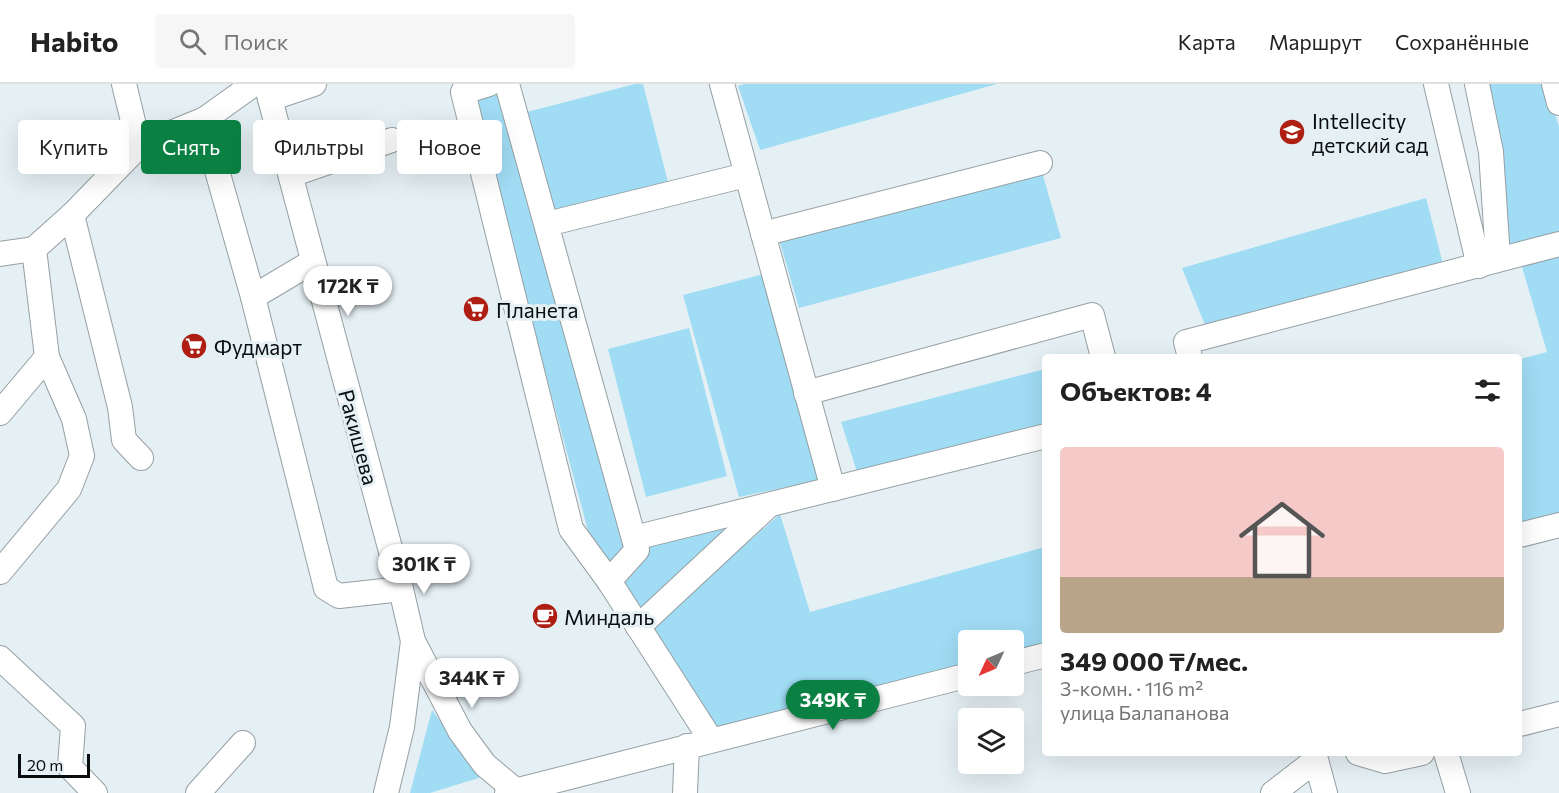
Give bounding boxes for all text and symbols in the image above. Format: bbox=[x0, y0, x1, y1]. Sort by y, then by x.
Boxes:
search box bbox=[155, 14, 575, 68]
text: Habito bbox=[30, 24, 119, 58]
icon: search bbox=[176, 25, 209, 58]
text: Поиск bbox=[224, 28, 288, 55]
text: Карта bbox=[1178, 29, 1236, 54]
text: Маршрут bbox=[1269, 29, 1362, 54]
text: Сохранённые bbox=[1395, 29, 1529, 54]
place label: Intellecity детский сад bbox=[1312, 108, 1428, 157]
school or university icon: Intellecity детский сад bbox=[1277, 117, 1307, 147]
chip: Купить bbox=[18, 120, 129, 174]
chip: Снять bbox=[141, 120, 241, 174]
chip: Фильтры bbox=[253, 120, 385, 174]
chip: Новое bbox=[397, 120, 502, 174]
pin: 172K ₸ bbox=[299, 266, 397, 317]
text: 172K ₸ bbox=[317, 273, 379, 297]
supermarket icon: Планета bbox=[461, 294, 491, 324]
place label: Планета bbox=[496, 297, 579, 322]
supermarket icon: Фудмарт bbox=[179, 331, 209, 361]
place label: Фудмарт bbox=[214, 334, 302, 359]
icon: filters bbox=[1471, 374, 1504, 407]
text: Объектов: 4 bbox=[1060, 375, 1212, 406]
street label: Ракишева bbox=[334, 386, 384, 488]
icon: home bbox=[1228, 486, 1336, 594]
pin: 301K ₸ bbox=[375, 544, 473, 595]
text: 301K ₸ bbox=[392, 551, 456, 575]
cafe icon: Миндаль bbox=[530, 601, 560, 631]
place label: Миндаль bbox=[564, 604, 654, 629]
north arrow bbox=[958, 630, 1024, 696]
map controls bbox=[958, 630, 1024, 774]
text: 349 000 ₸/мес. bbox=[1060, 645, 1248, 676]
pin: 344K ₸ bbox=[423, 658, 521, 709]
text: 344K ₸ bbox=[439, 665, 505, 689]
text: 3-комн. · 116 m² bbox=[1060, 676, 1203, 700]
pin: 349K ₸ bbox=[784, 680, 882, 731]
text: 349K ₸ bbox=[800, 687, 866, 711]
text: улица Балапанова bbox=[1060, 700, 1229, 724]
button: layers bbox=[958, 708, 1024, 774]
scale bar bbox=[18, 751, 90, 778]
text: 20 m bbox=[27, 755, 63, 774]

